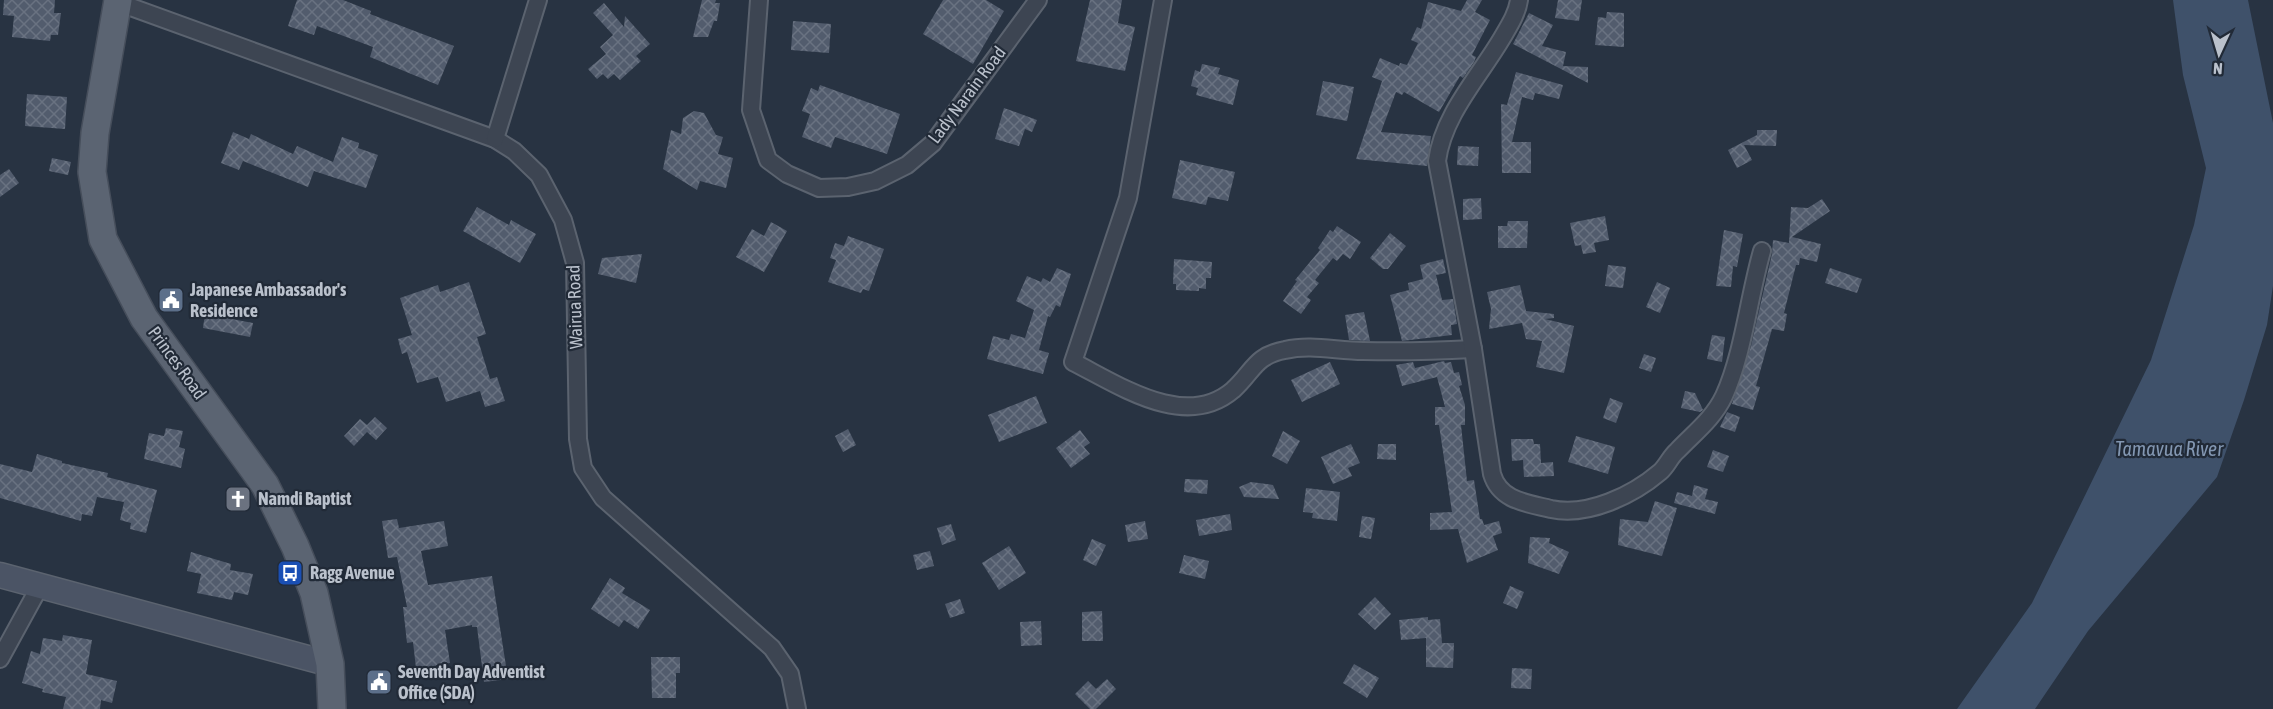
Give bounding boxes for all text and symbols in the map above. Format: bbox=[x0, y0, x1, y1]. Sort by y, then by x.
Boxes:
north arrow bbox=[2189, 24, 2249, 84]
street label: Lady Narain Road bbox=[923, 42, 1010, 147]
text: N bbox=[2213, 60, 2223, 78]
street label: Wairua Road bbox=[563, 265, 586, 349]
place label: Japanese Ambassador's Residence bbox=[189, 279, 347, 321]
public building icon: Japanese Ambassador's Residence bbox=[156, 285, 186, 315]
street label: Princes Road bbox=[144, 322, 211, 403]
water label: Tamavua River bbox=[2115, 437, 2224, 460]
church icon: Namdi Baptist bbox=[223, 484, 253, 514]
place label: Namdi Baptist bbox=[258, 488, 352, 509]
bus stop icon: Ragg Avenue bbox=[275, 558, 305, 588]
place label: Ragg Avenue bbox=[310, 562, 395, 583]
place label: Seventh Day Adventist Office (SDA) bbox=[398, 661, 546, 703]
public building icon: Seventh Day Adventist Office (SDA) bbox=[364, 667, 394, 697]

